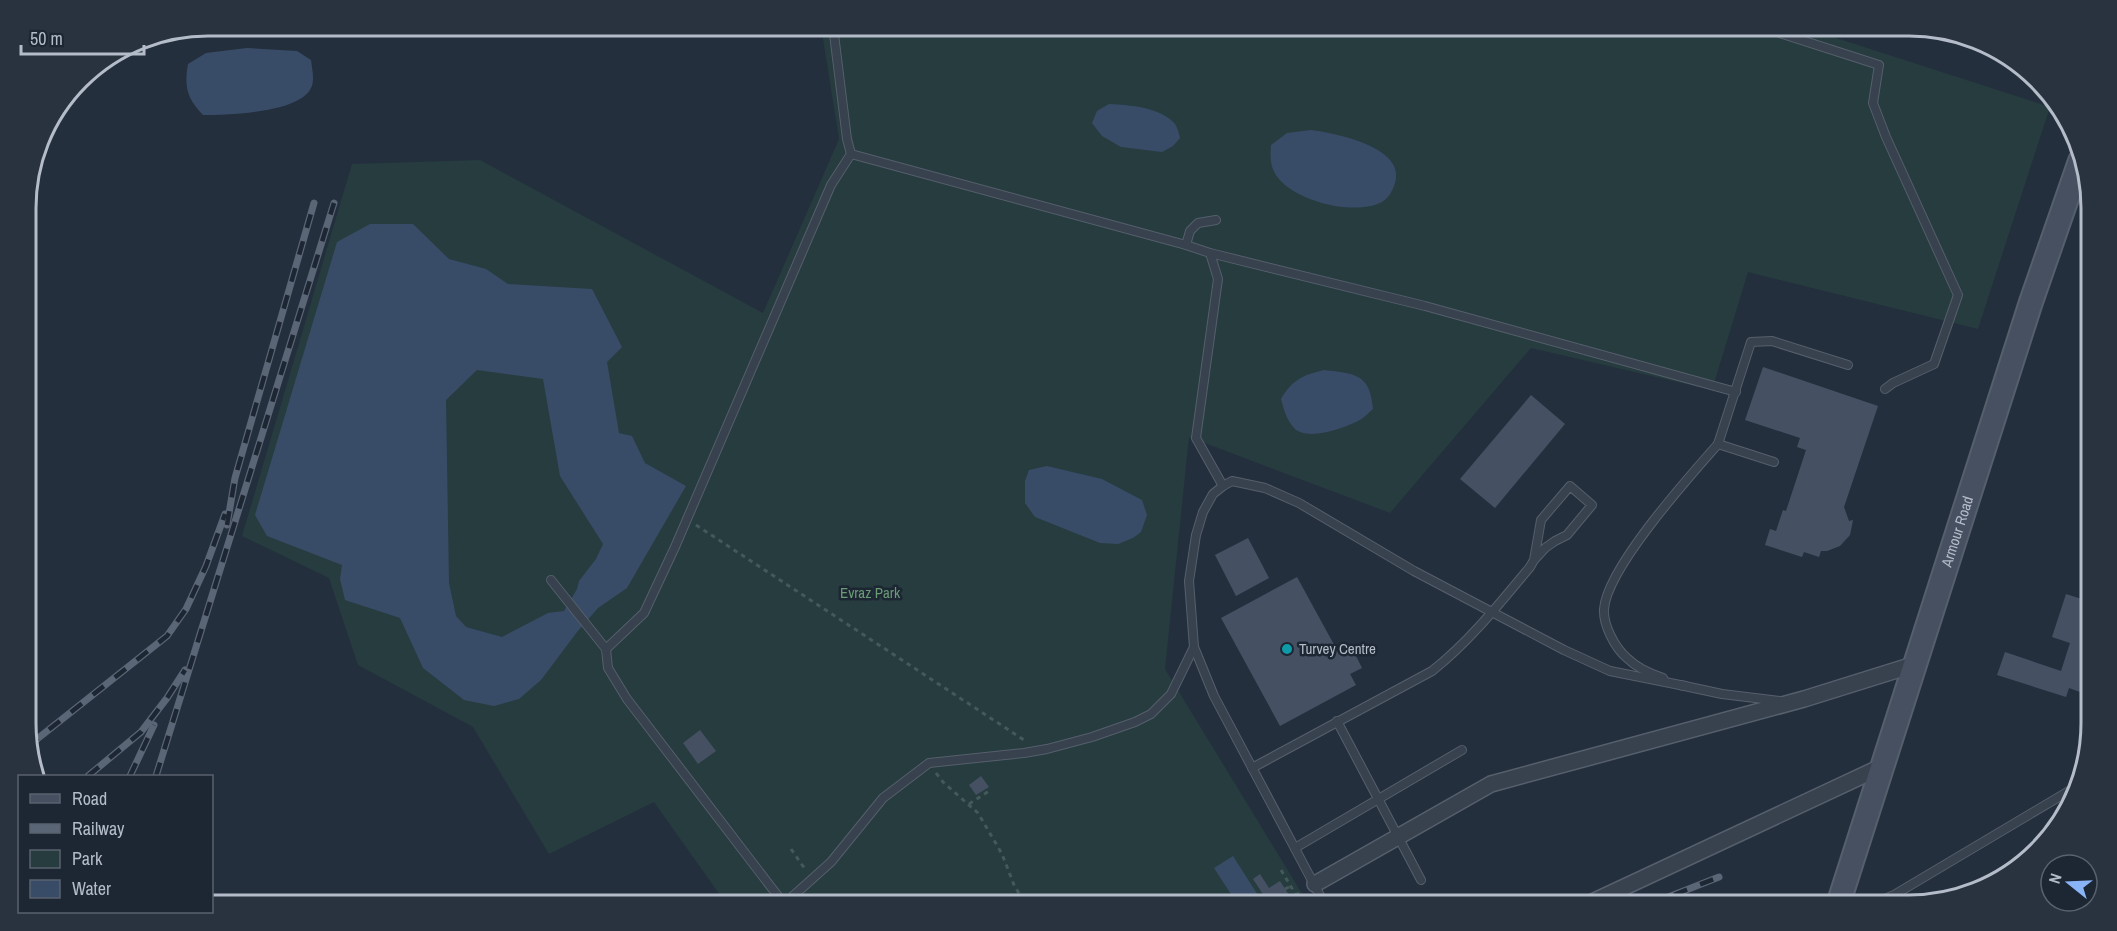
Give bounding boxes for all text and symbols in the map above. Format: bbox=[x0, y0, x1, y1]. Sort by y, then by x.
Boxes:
scale bar bbox=[21, 18, 144, 56]
text: 50 m bbox=[30, 26, 63, 51]
street label: Armour Road bbox=[1936, 493, 1978, 571]
park label: Evraz Park bbox=[840, 582, 901, 603]
place label: Turvey Centre bbox=[1299, 638, 1376, 659]
marker: Turvey Centre bbox=[1280, 642, 1294, 656]
legend bbox=[18, 775, 213, 913]
text: Road bbox=[72, 786, 107, 811]
text: Railway bbox=[72, 816, 125, 841]
text: Park bbox=[72, 846, 103, 871]
north arrow bbox=[2039, 853, 2099, 913]
text: N bbox=[2043, 870, 2067, 886]
text: Water bbox=[72, 876, 111, 901]

